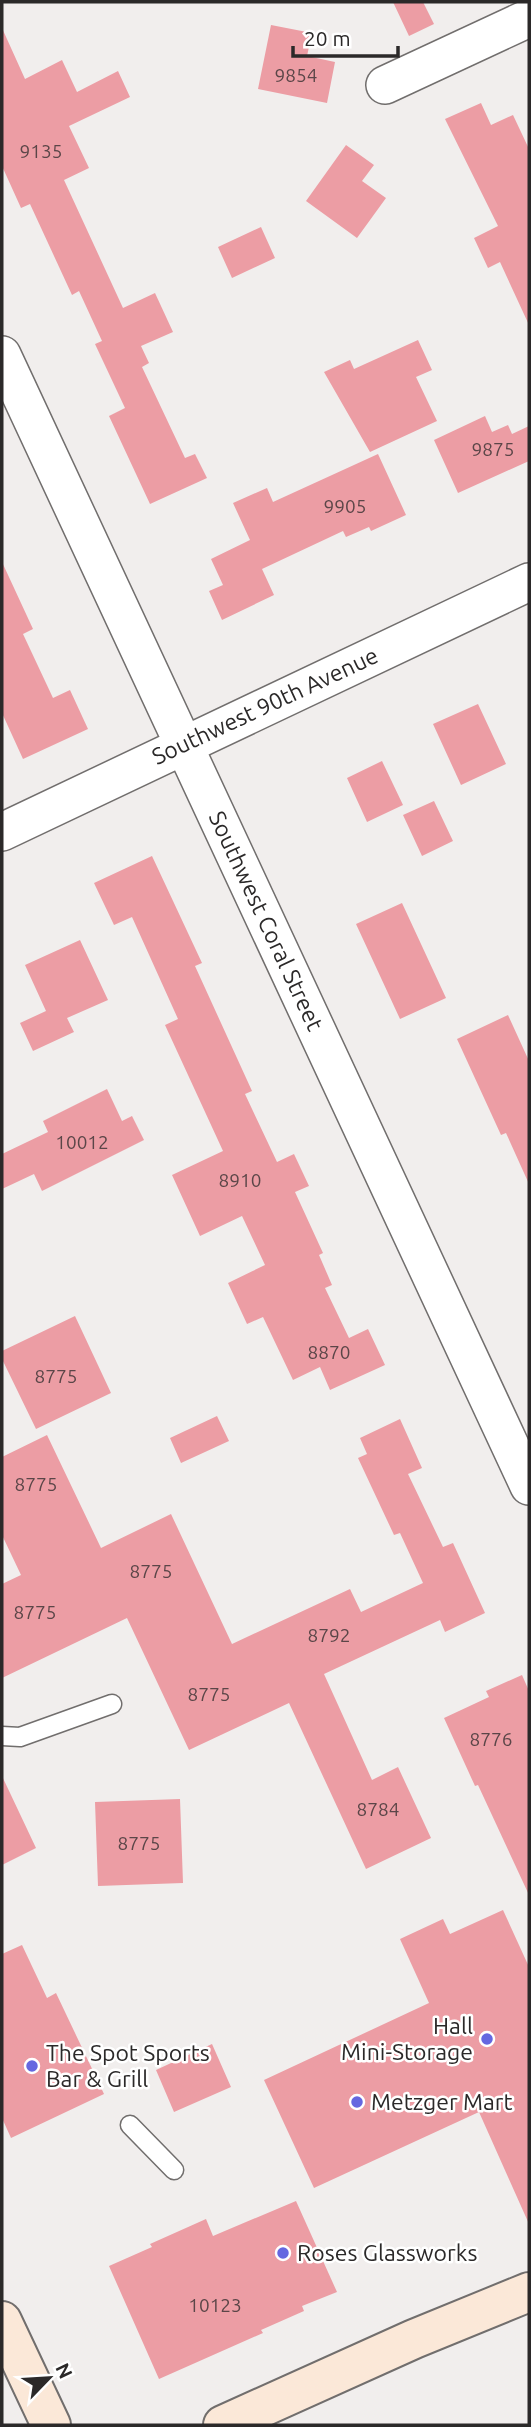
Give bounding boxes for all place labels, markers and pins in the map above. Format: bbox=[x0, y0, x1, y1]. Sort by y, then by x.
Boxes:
place label: Hall Mini-Storage bbox=[341, 2013, 473, 2064]
marker: Hall Mini-Storage bbox=[479, 2031, 495, 2047]
place label: The Spot Sports Bar & Grill bbox=[46, 2040, 210, 2091]
marker: The Spot Sports Bar & Grill bbox=[24, 2058, 40, 2074]
place label: Metzger Mart bbox=[371, 2089, 513, 2114]
marker: Metzger Mart bbox=[349, 2094, 365, 2110]
place label: Roses Glassworks bbox=[297, 2240, 477, 2265]
marker: Roses Glassworks bbox=[275, 2245, 291, 2261]

